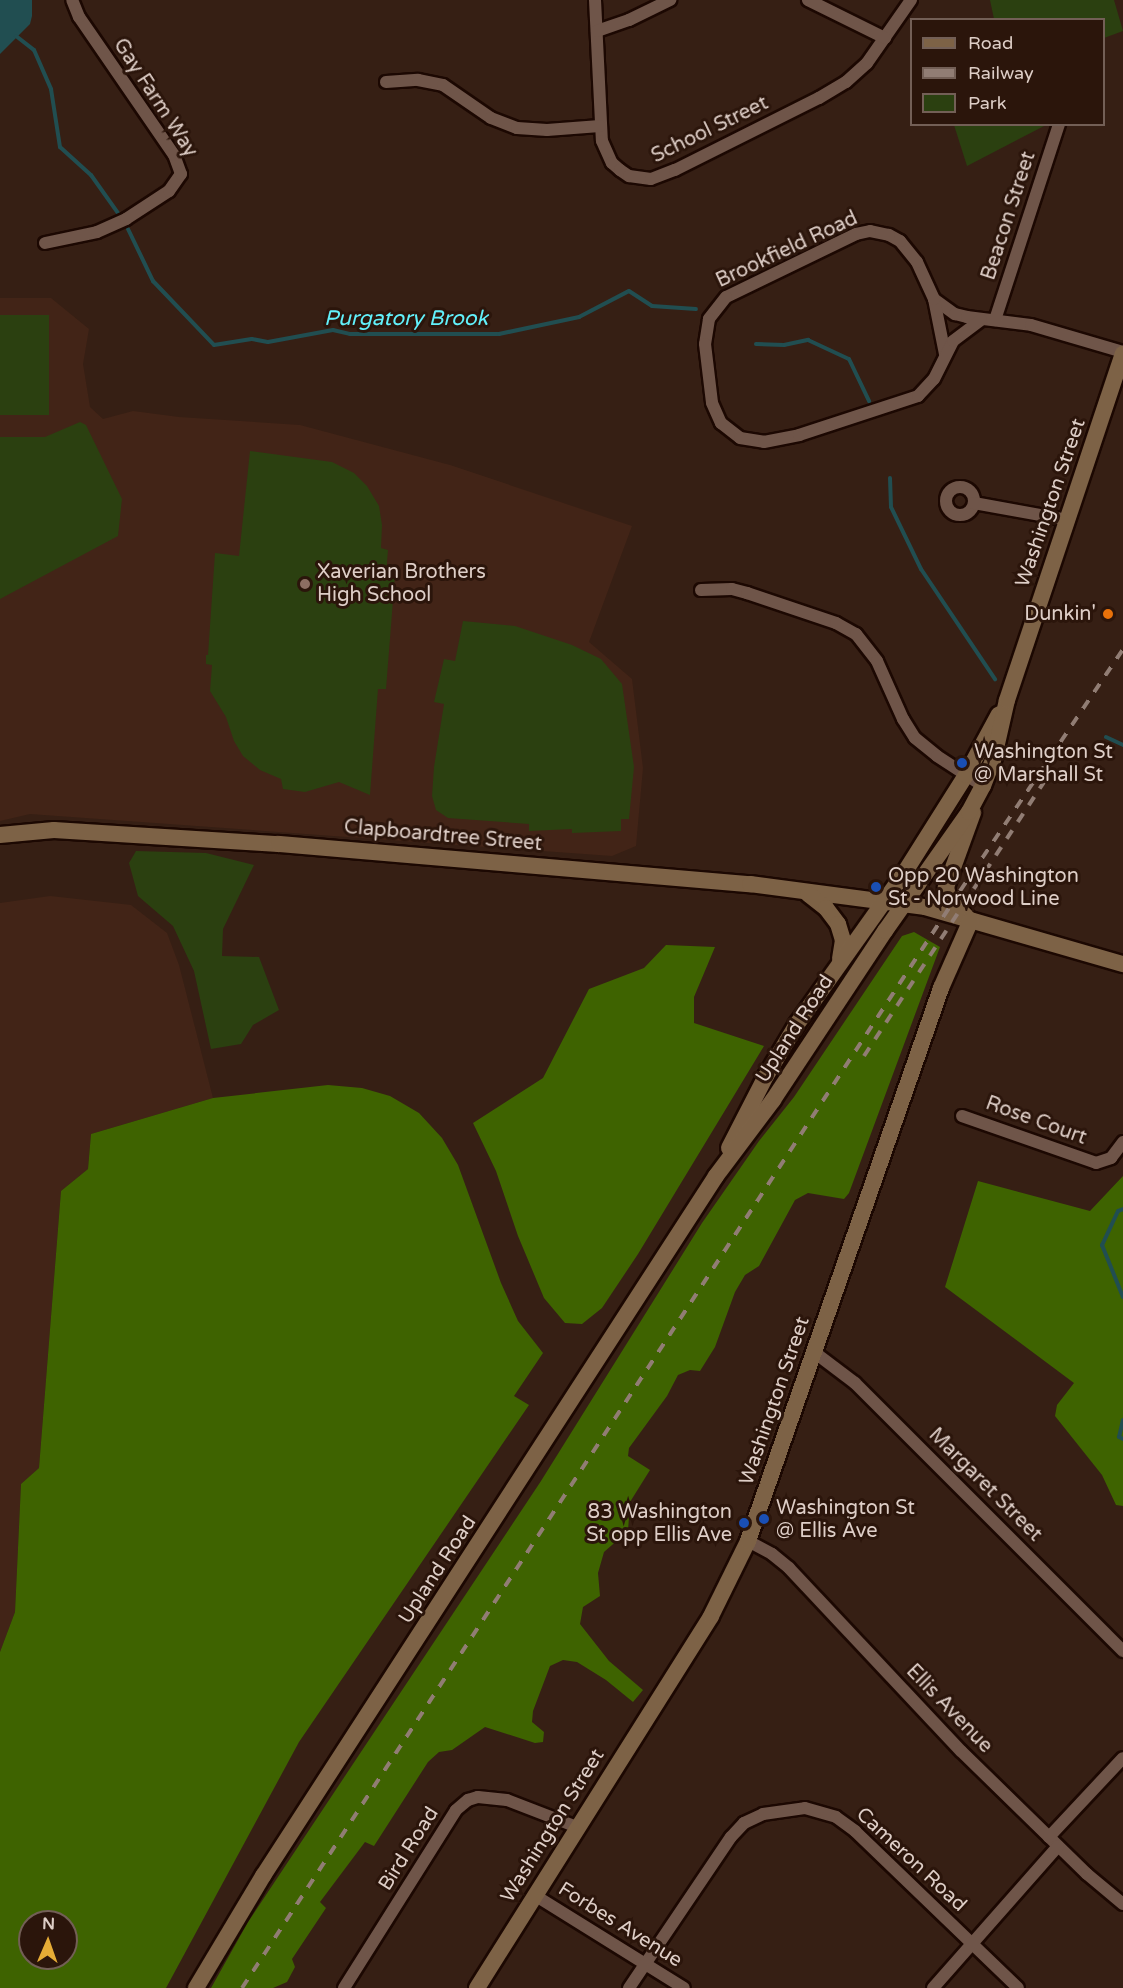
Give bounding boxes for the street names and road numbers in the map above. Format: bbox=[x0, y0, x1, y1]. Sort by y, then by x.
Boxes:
street label: Gay Farm Way bbox=[108, 34, 202, 162]
street label: School Street bbox=[648, 91, 772, 169]
street label: Beacon Street bbox=[977, 149, 1041, 283]
street label: Brookfield Road bbox=[712, 207, 862, 293]
street label: Washington Street bbox=[1011, 416, 1091, 590]
street label: Clapboardtree Street bbox=[343, 815, 543, 857]
street label: Upland Road bbox=[751, 971, 839, 1087]
street label: Rose Court bbox=[982, 1092, 1090, 1150]
street label: Washington Street bbox=[735, 1314, 815, 1488]
street label: Margaret Street bbox=[923, 1423, 1047, 1547]
street label: Upland Road bbox=[394, 1512, 482, 1628]
street label: Ellis Avenue bbox=[901, 1660, 997, 1758]
street label: Washington Street bbox=[496, 1745, 610, 1907]
street label: Bird Road bbox=[374, 1803, 444, 1895]
street label: Cameron Road bbox=[851, 1803, 971, 1917]
street label: Forbes Avenue bbox=[554, 1877, 686, 1973]

